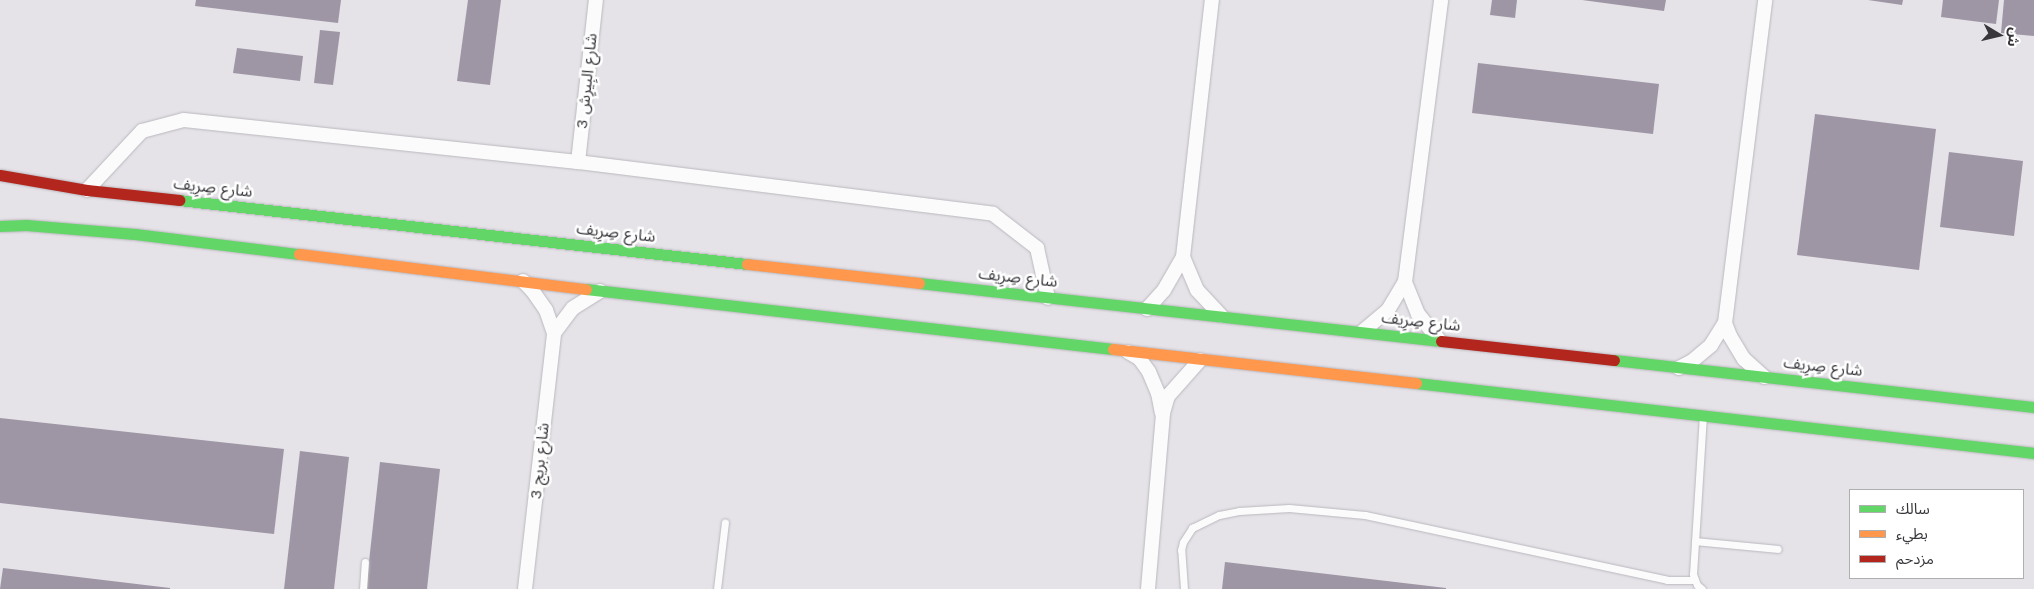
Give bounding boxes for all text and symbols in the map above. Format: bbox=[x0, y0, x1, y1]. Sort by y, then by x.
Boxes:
north arrow bbox=[1974, 10, 2024, 60]
text: ش bbox=[2004, 27, 2023, 48]
street label: شارع البِيرِش 3 bbox=[572, 32, 602, 130]
street label: شارع صِرِيف bbox=[173, 174, 253, 202]
street label: شارع صِرِيف bbox=[576, 219, 656, 247]
street label: شارع صِرِيف bbox=[978, 264, 1058, 292]
street label: شارع صِرِيف bbox=[1381, 308, 1461, 336]
street label: شارع صِرِيف bbox=[1783, 353, 1863, 381]
street label: شارع بريج 3 bbox=[526, 422, 554, 500]
legend bbox=[1849, 489, 2024, 579]
text: سالك bbox=[1896, 500, 1930, 518]
text: بطيء bbox=[1896, 525, 1928, 543]
text: مزدحم bbox=[1896, 550, 1934, 568]

